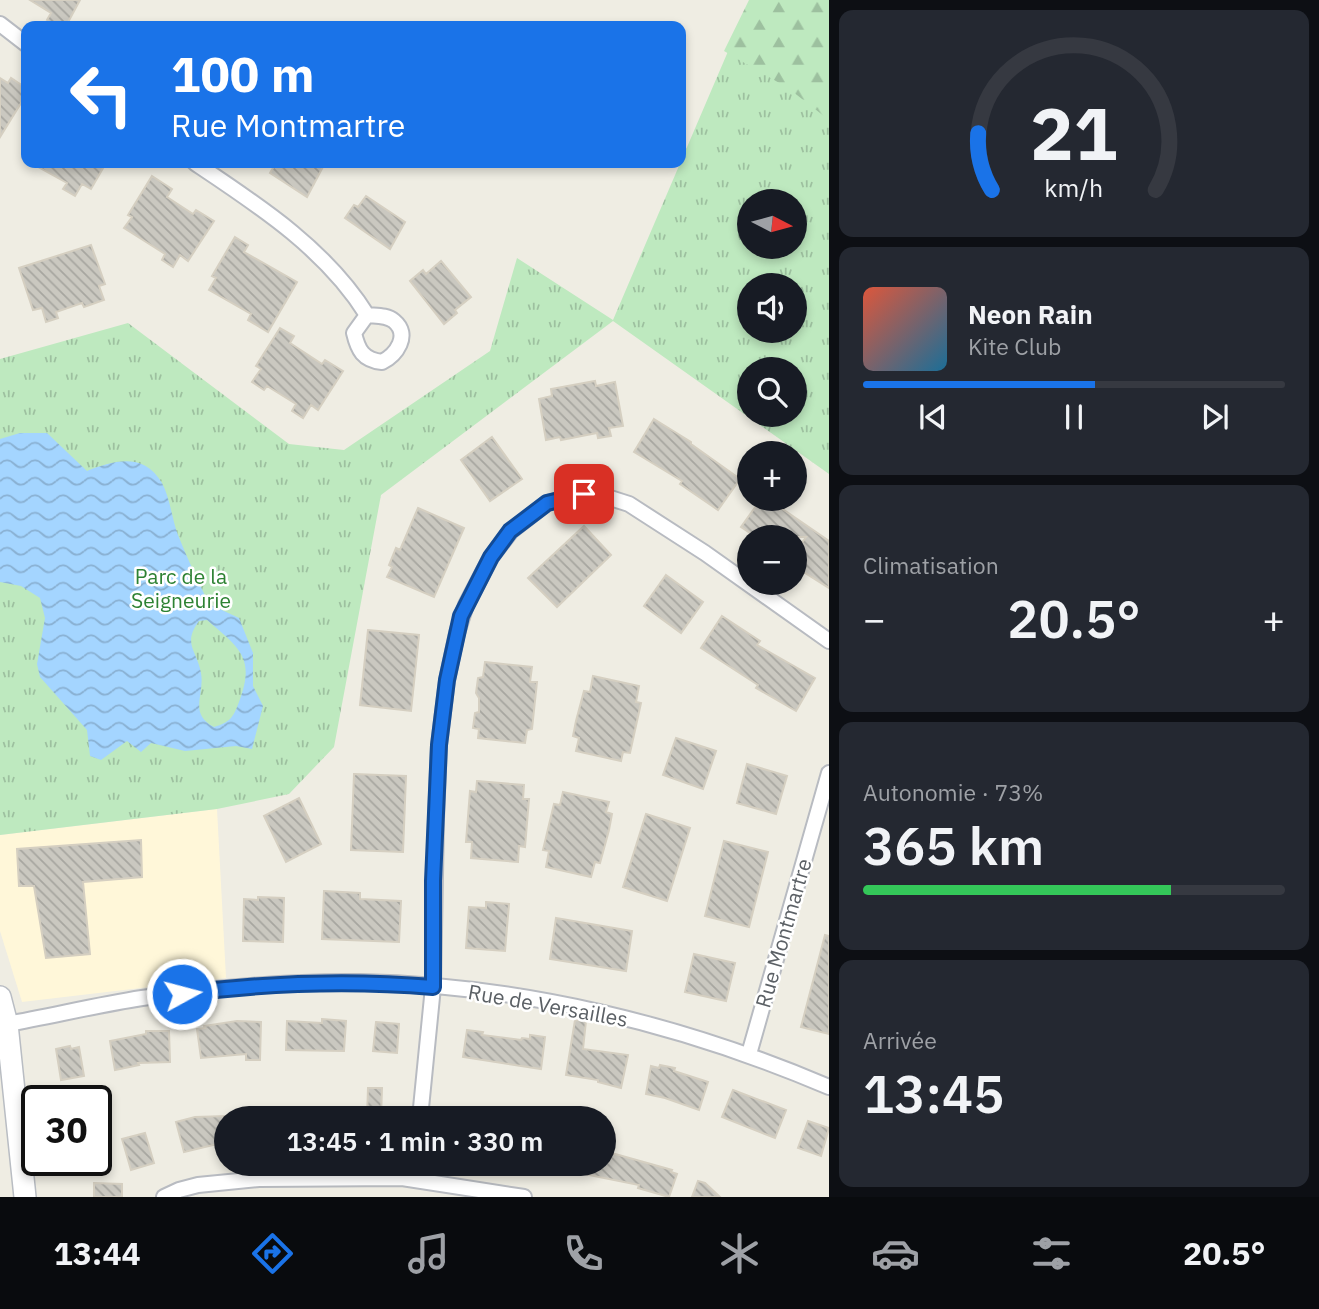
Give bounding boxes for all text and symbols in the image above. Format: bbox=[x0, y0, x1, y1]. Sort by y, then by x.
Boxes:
text: 100 m bbox=[171, 42, 315, 105]
icon: left bbox=[56, 49, 147, 140]
text: 21 bbox=[1030, 85, 1118, 180]
text: Rue Montmartre bbox=[171, 104, 405, 146]
text: km/h bbox=[1045, 171, 1103, 204]
north arrow bbox=[737, 189, 807, 259]
map controls bbox=[737, 189, 807, 595]
button: sound bbox=[737, 273, 807, 343]
text: Neon Rain bbox=[968, 297, 1093, 331]
text: Kite Club bbox=[968, 331, 1061, 361]
button: search bbox=[737, 357, 807, 427]
icon: previous bbox=[914, 398, 952, 436]
icon: pause bbox=[1055, 398, 1093, 436]
icon: next bbox=[1196, 398, 1234, 436]
button: + bbox=[737, 441, 807, 511]
pin bbox=[554, 464, 614, 524]
icon: arrive bbox=[565, 475, 603, 513]
button: − bbox=[737, 525, 807, 595]
text: Climatisation bbox=[863, 550, 999, 580]
park label: Parc de la Seigneurie bbox=[131, 562, 231, 614]
text: 20.5° bbox=[1007, 585, 1141, 652]
text: − bbox=[863, 594, 886, 643]
text: + bbox=[1262, 594, 1285, 643]
text: Autonomie · 73% bbox=[863, 777, 1043, 807]
text: 365 km bbox=[863, 812, 1044, 879]
street label: Rue Montmartre bbox=[748, 855, 818, 1011]
position arrow bbox=[145, 957, 219, 1031]
street label: Rue de Versailles bbox=[466, 977, 630, 1033]
text: Arrivée bbox=[863, 1025, 937, 1055]
text: 13:45 bbox=[863, 1060, 1004, 1127]
speed limit sign: 30 bbox=[21, 1085, 112, 1176]
text: 13:45 · 1 min · 330 m bbox=[287, 1124, 543, 1158]
icon: directions bbox=[248, 1229, 297, 1278]
icon: music bbox=[404, 1229, 453, 1278]
icon: phone bbox=[559, 1229, 608, 1278]
icon: climate bbox=[715, 1229, 764, 1278]
icon: car bbox=[871, 1229, 920, 1278]
icon: filters bbox=[1027, 1229, 1076, 1278]
text: 13:44 bbox=[53, 1232, 141, 1274]
text: 20.5° bbox=[1183, 1232, 1266, 1274]

